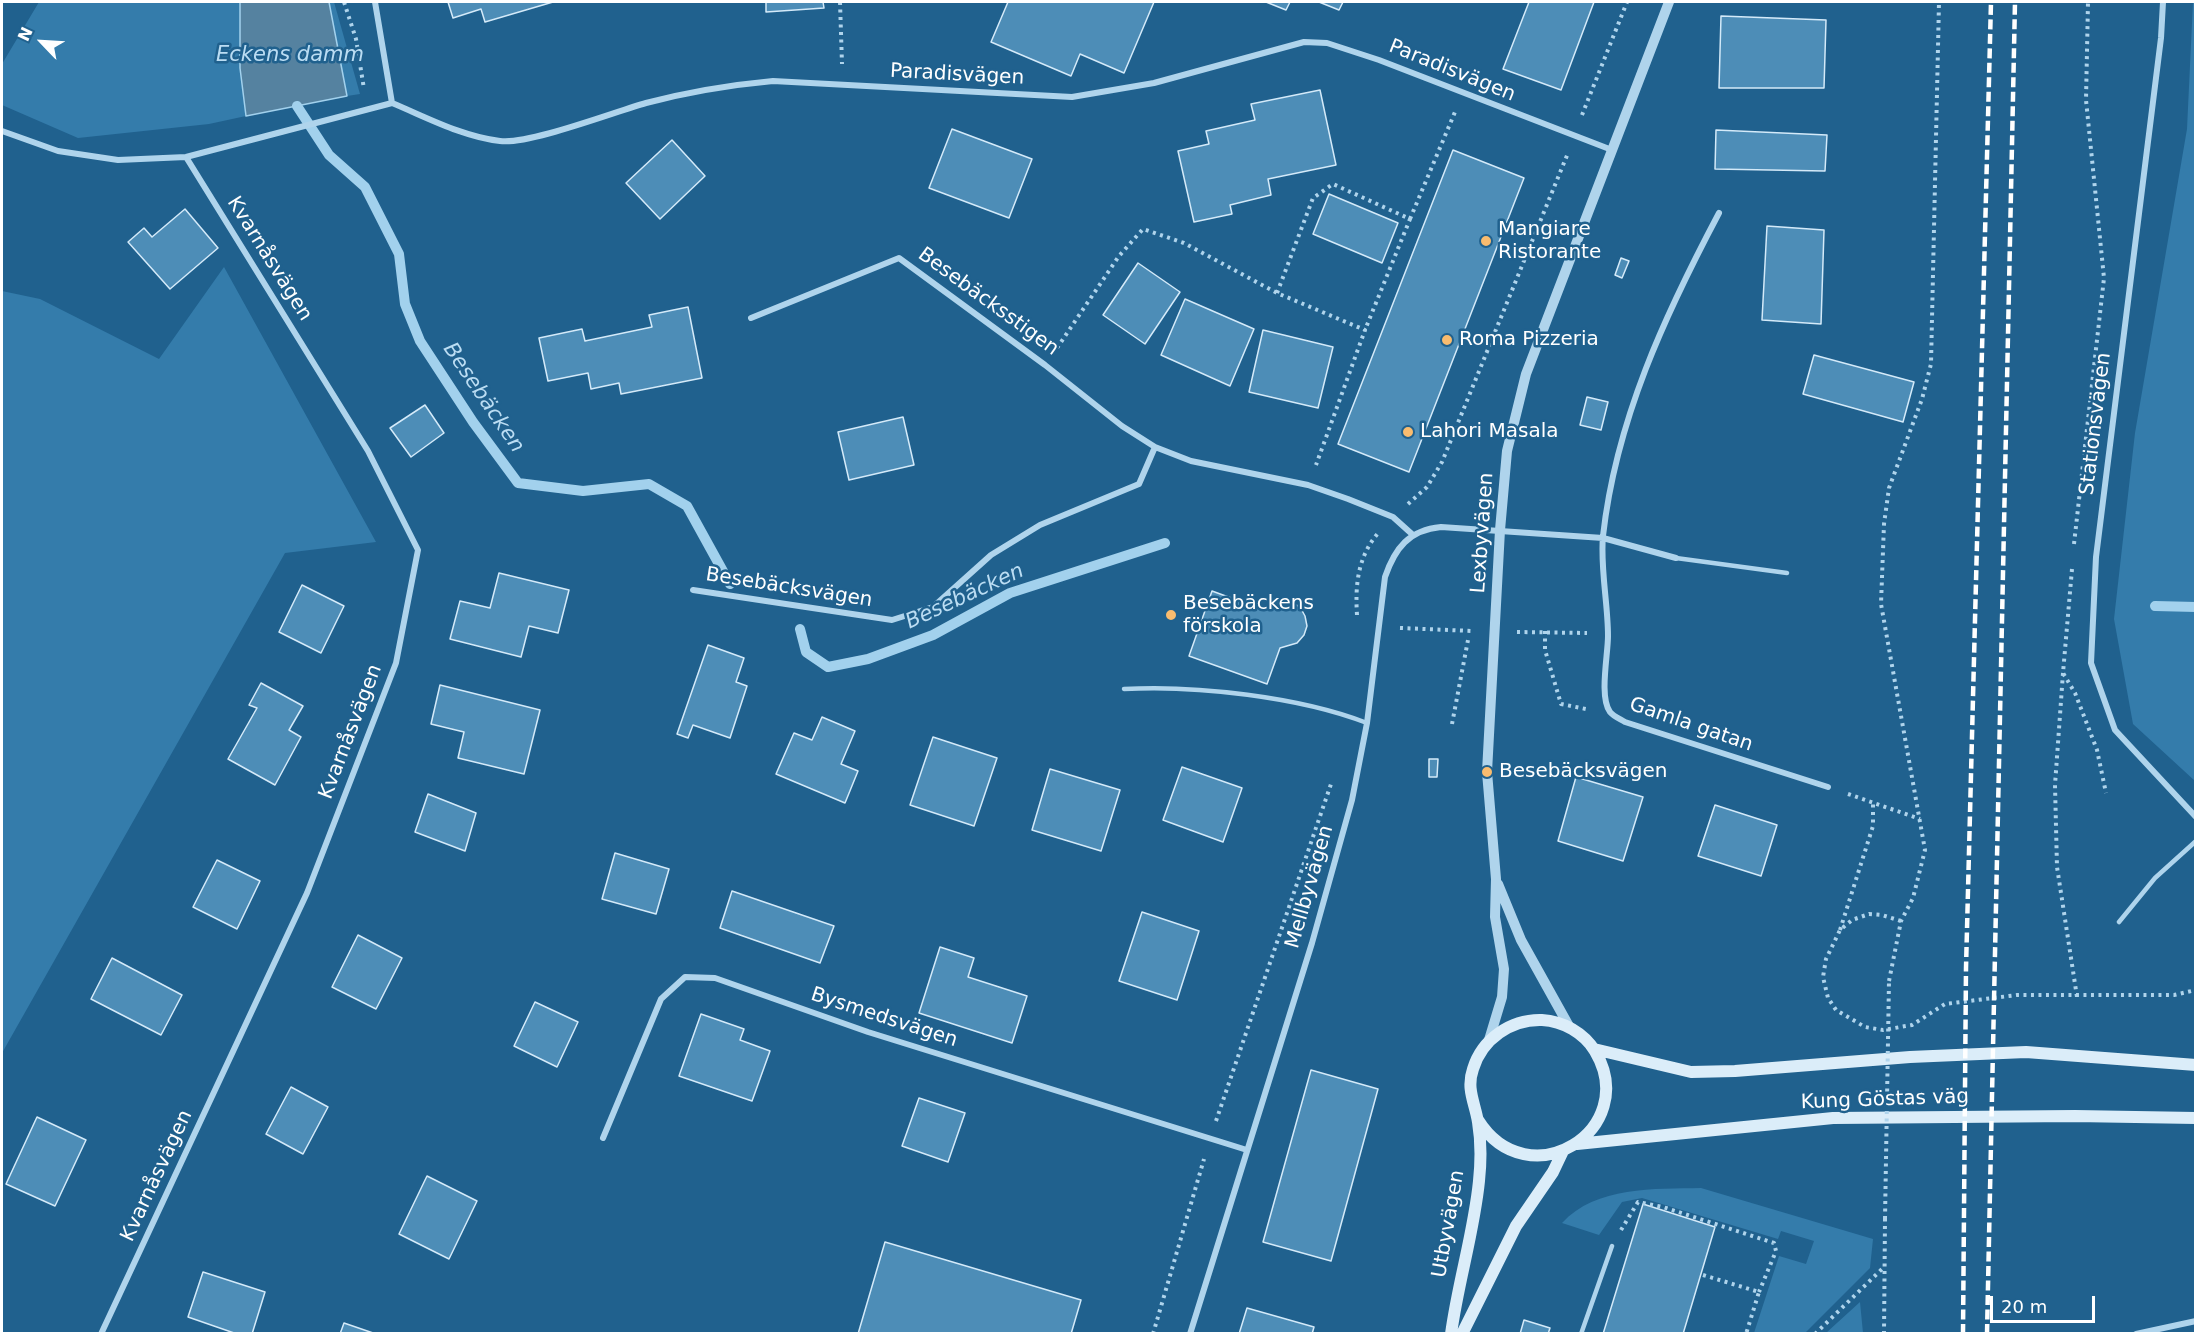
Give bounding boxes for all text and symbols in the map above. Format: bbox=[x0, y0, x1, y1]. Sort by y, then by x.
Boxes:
north arrow bbox=[12, 12, 72, 72]
text: N bbox=[14, 24, 37, 44]
street label: Paradisvägen bbox=[1385, 35, 1519, 107]
water label: Eckens damm bbox=[216, 43, 364, 69]
street label: Paradisvägen bbox=[889, 60, 1025, 90]
street label: Kvarnåsvägen bbox=[221, 192, 317, 326]
place label: Mangiare Ristorante bbox=[1498, 218, 1601, 265]
marker: Mangiare Ristorante bbox=[1479, 234, 1493, 248]
street label: Besebäcksstigen bbox=[913, 243, 1063, 361]
place label: Roma Pizzeria bbox=[1459, 328, 1599, 352]
marker: Roma Pizzeria bbox=[1440, 333, 1454, 347]
water label: Besebäcken bbox=[437, 338, 529, 458]
street label: Stationsvägen bbox=[2075, 351, 2117, 497]
place label: Lahori Masala bbox=[1420, 420, 1558, 444]
marker: Lahori Masala bbox=[1401, 425, 1415, 439]
street label: Lexbyvägen bbox=[1467, 472, 1499, 594]
water label: Besebäcken bbox=[902, 559, 1028, 635]
street label: Besebäcksvägen bbox=[704, 563, 874, 613]
place label: Besebäckens förskola bbox=[1183, 592, 1314, 639]
marker: Besebäckens förskola bbox=[1164, 608, 1178, 622]
street label: Kvarnåsvägen bbox=[314, 661, 388, 803]
street label: Gamla gatan bbox=[1626, 693, 1756, 757]
place label: Besebäcksvägen bbox=[1499, 760, 1667, 784]
marker: Besebäcksvägen bbox=[1480, 765, 1494, 779]
street label: Mellbyvägen bbox=[1281, 823, 1339, 951]
street label: Bysmedsvägen bbox=[808, 983, 960, 1053]
street label: Kung Göstas väg bbox=[1800, 1085, 1970, 1115]
street label: Kvarnåsvägen bbox=[116, 1106, 198, 1246]
street label: Utbyvägen bbox=[1428, 1168, 1470, 1280]
scale bar bbox=[1993, 1284, 2098, 1322]
text: 20 m bbox=[2001, 1296, 2047, 1317]

